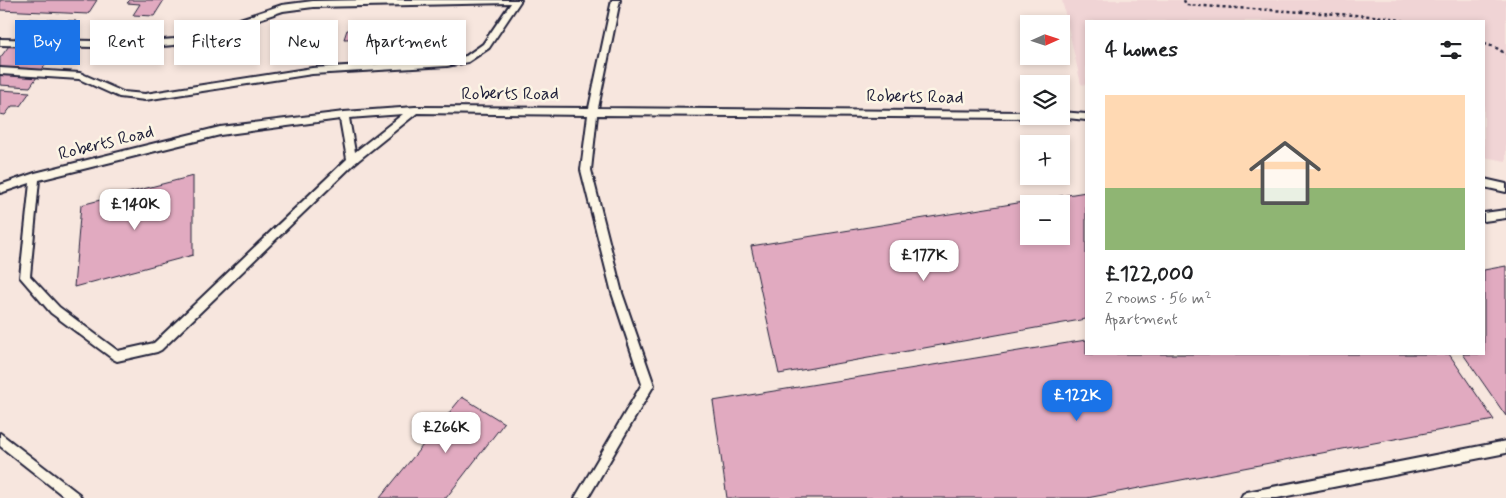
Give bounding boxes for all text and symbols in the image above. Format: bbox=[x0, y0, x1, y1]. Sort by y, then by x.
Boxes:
north arrow bbox=[1020, 15, 1070, 65]
map controls bbox=[1020, 15, 1070, 245]
chip: Buy bbox=[15, 20, 80, 65]
chip: Rent bbox=[90, 20, 164, 65]
chip: Filters bbox=[174, 20, 260, 65]
chip: New bbox=[270, 20, 338, 65]
chip: Apartment bbox=[348, 20, 466, 65]
text: 4 homes bbox=[1105, 36, 1178, 64]
icon: filters bbox=[1437, 36, 1465, 64]
button: layers bbox=[1020, 75, 1070, 125]
street label: Roberts Road bbox=[461, 82, 559, 106]
street label: Roberts Road bbox=[866, 84, 964, 110]
street label: Roberts Road bbox=[56, 120, 156, 166]
icon: home bbox=[1240, 128, 1330, 218]
button: + bbox=[1020, 135, 1070, 185]
pin: £140K bbox=[100, 188, 170, 231]
text: £140K bbox=[110, 194, 160, 215]
button: − bbox=[1020, 195, 1070, 245]
pin: £177K bbox=[889, 240, 959, 282]
text: £177K bbox=[901, 245, 947, 266]
text: £122,000 bbox=[1105, 260, 1194, 288]
text: 2 rooms · 56 m² bbox=[1105, 288, 1212, 309]
text: Apartment bbox=[1105, 309, 1178, 330]
pin: £122K bbox=[1042, 380, 1112, 422]
text: £122K bbox=[1053, 385, 1101, 406]
pin: £266K bbox=[411, 412, 481, 454]
text: £266K bbox=[423, 417, 469, 438]

